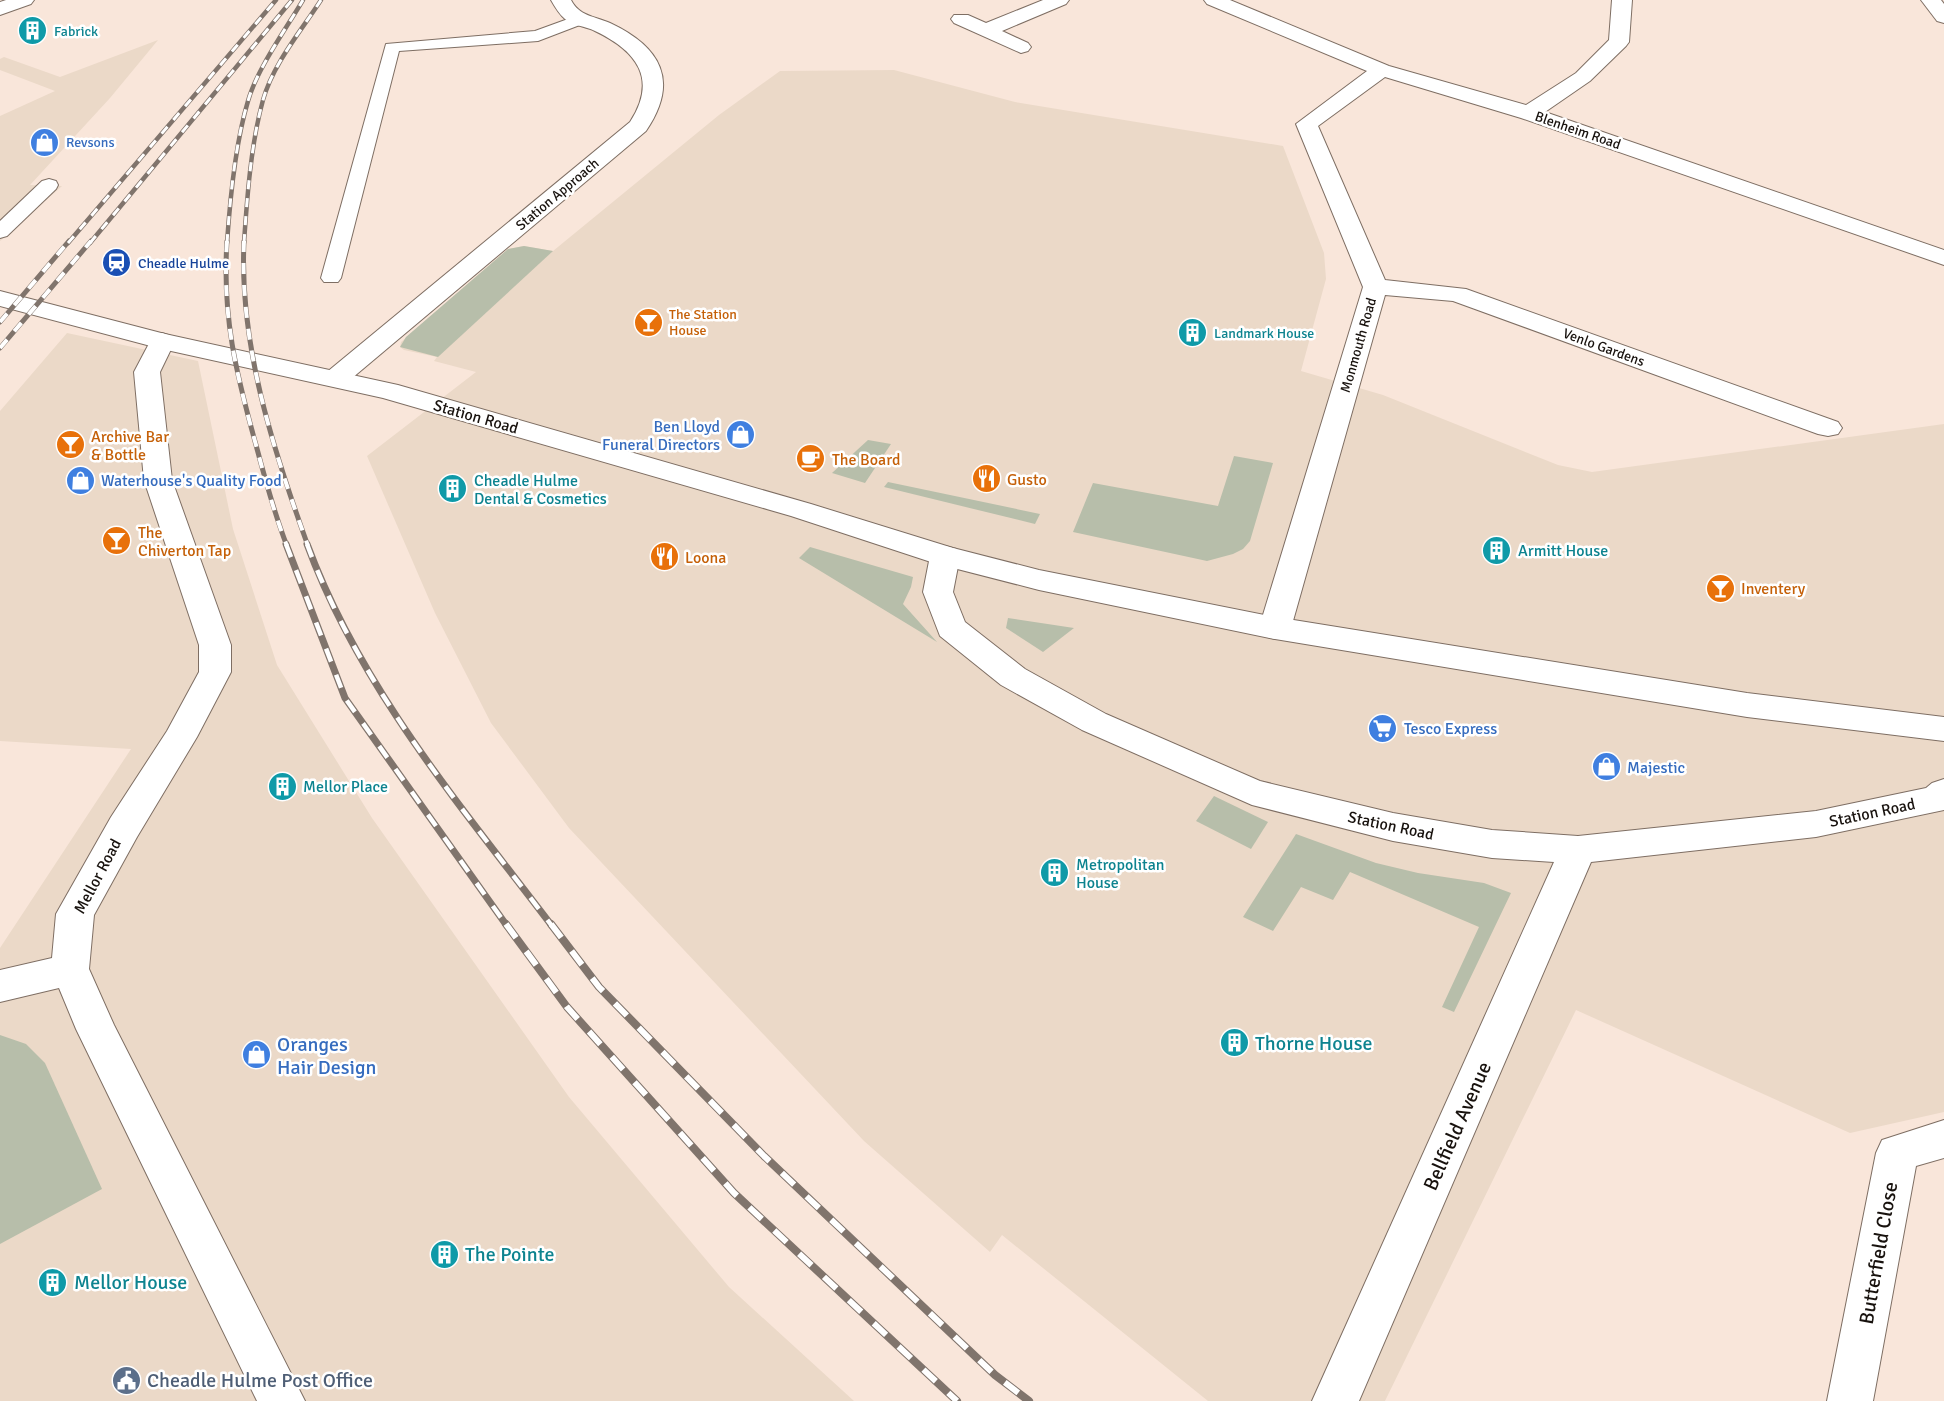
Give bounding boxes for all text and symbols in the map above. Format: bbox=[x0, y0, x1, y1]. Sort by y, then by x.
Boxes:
building icon: Fabrick bbox=[17, 15, 49, 47]
place label: Fabrick bbox=[54, 23, 98, 40]
street label: Blenheim Road bbox=[1533, 108, 1623, 153]
shop icon: Revsons bbox=[29, 126, 61, 158]
place label: Revsons bbox=[66, 134, 115, 151]
street label: Station Approach bbox=[512, 155, 602, 234]
station icon: Cheadle Hulme bbox=[101, 247, 133, 279]
place label: Cheadle Hulme bbox=[138, 255, 229, 272]
street label: Monmouth Road bbox=[1337, 296, 1380, 395]
bar icon: The Station House bbox=[632, 306, 664, 338]
place label: The Station House bbox=[669, 306, 737, 339]
building icon: Landmark House bbox=[1177, 317, 1209, 349]
place label: Landmark House bbox=[1214, 325, 1314, 342]
street label: Venlo Gardens bbox=[1561, 325, 1647, 370]
street label: Station Road bbox=[431, 395, 520, 439]
place label: Ben Lloyd Funeral Directors bbox=[602, 417, 720, 455]
shop icon: Ben Lloyd Funeral Directors bbox=[725, 419, 757, 451]
place label: Archive Bar & Bottle bbox=[91, 427, 169, 465]
bar icon: Archive Bar & Bottle bbox=[54, 429, 86, 461]
cafe icon: The Board bbox=[795, 443, 827, 475]
place label: The Board bbox=[832, 450, 900, 470]
restaurant icon: Gusto bbox=[970, 463, 1002, 495]
shop icon: Waterhouse's Quality Food bbox=[64, 464, 96, 496]
place label: Gusto bbox=[1007, 470, 1047, 490]
place label: Waterhouse's Quality Food bbox=[101, 471, 282, 491]
place label: Cheadle Hulme Dental & Cosmetics bbox=[474, 471, 607, 509]
building icon: Cheadle Hulme Dental & Cosmetics bbox=[437, 473, 469, 505]
place label: The Chiverton Tap bbox=[138, 523, 231, 561]
bar icon: The Chiverton Tap bbox=[101, 525, 133, 557]
building icon: Armitt House bbox=[1481, 534, 1513, 566]
restaurant icon: Loona bbox=[648, 541, 680, 573]
place label: Armitt House bbox=[1518, 541, 1608, 561]
place label: Loona bbox=[685, 548, 726, 568]
bar icon: Inventery bbox=[1704, 572, 1736, 604]
place label: Inventery bbox=[1741, 579, 1806, 599]
supermarket icon: Tesco Express bbox=[1367, 712, 1399, 744]
place label: Tesco Express bbox=[1404, 719, 1497, 739]
shop icon: Majestic bbox=[1590, 751, 1622, 783]
place label: Majestic bbox=[1627, 758, 1685, 778]
building icon: Mellor Place bbox=[266, 770, 298, 802]
place label: Mellor Place bbox=[303, 777, 388, 797]
street label: Station Road bbox=[1827, 794, 1917, 832]
street label: Station Road bbox=[1346, 807, 1436, 845]
street label: Mellor Road bbox=[70, 836, 126, 917]
place label: Metropolitan House bbox=[1076, 855, 1165, 893]
building icon: Metropolitan House bbox=[1039, 857, 1071, 889]
building icon: Thorne House bbox=[1218, 1027, 1250, 1059]
place label: Thorne House bbox=[1255, 1031, 1372, 1056]
place label: Oranges Hair Design bbox=[277, 1032, 377, 1080]
shop icon: Oranges Hair Design bbox=[240, 1039, 272, 1071]
street label: Bellfield Avenue bbox=[1418, 1058, 1497, 1195]
street label: Butterfield Close bbox=[1854, 1180, 1903, 1326]
building icon: The Pointe bbox=[428, 1238, 460, 1270]
place label: The Pointe bbox=[465, 1242, 555, 1267]
building icon: Mellor House bbox=[37, 1266, 69, 1298]
place label: Mellor House bbox=[74, 1270, 187, 1295]
public building icon: Cheadle Hulme Post Office bbox=[110, 1364, 142, 1396]
place label: Cheadle Hulme Post Office bbox=[147, 1368, 373, 1393]

